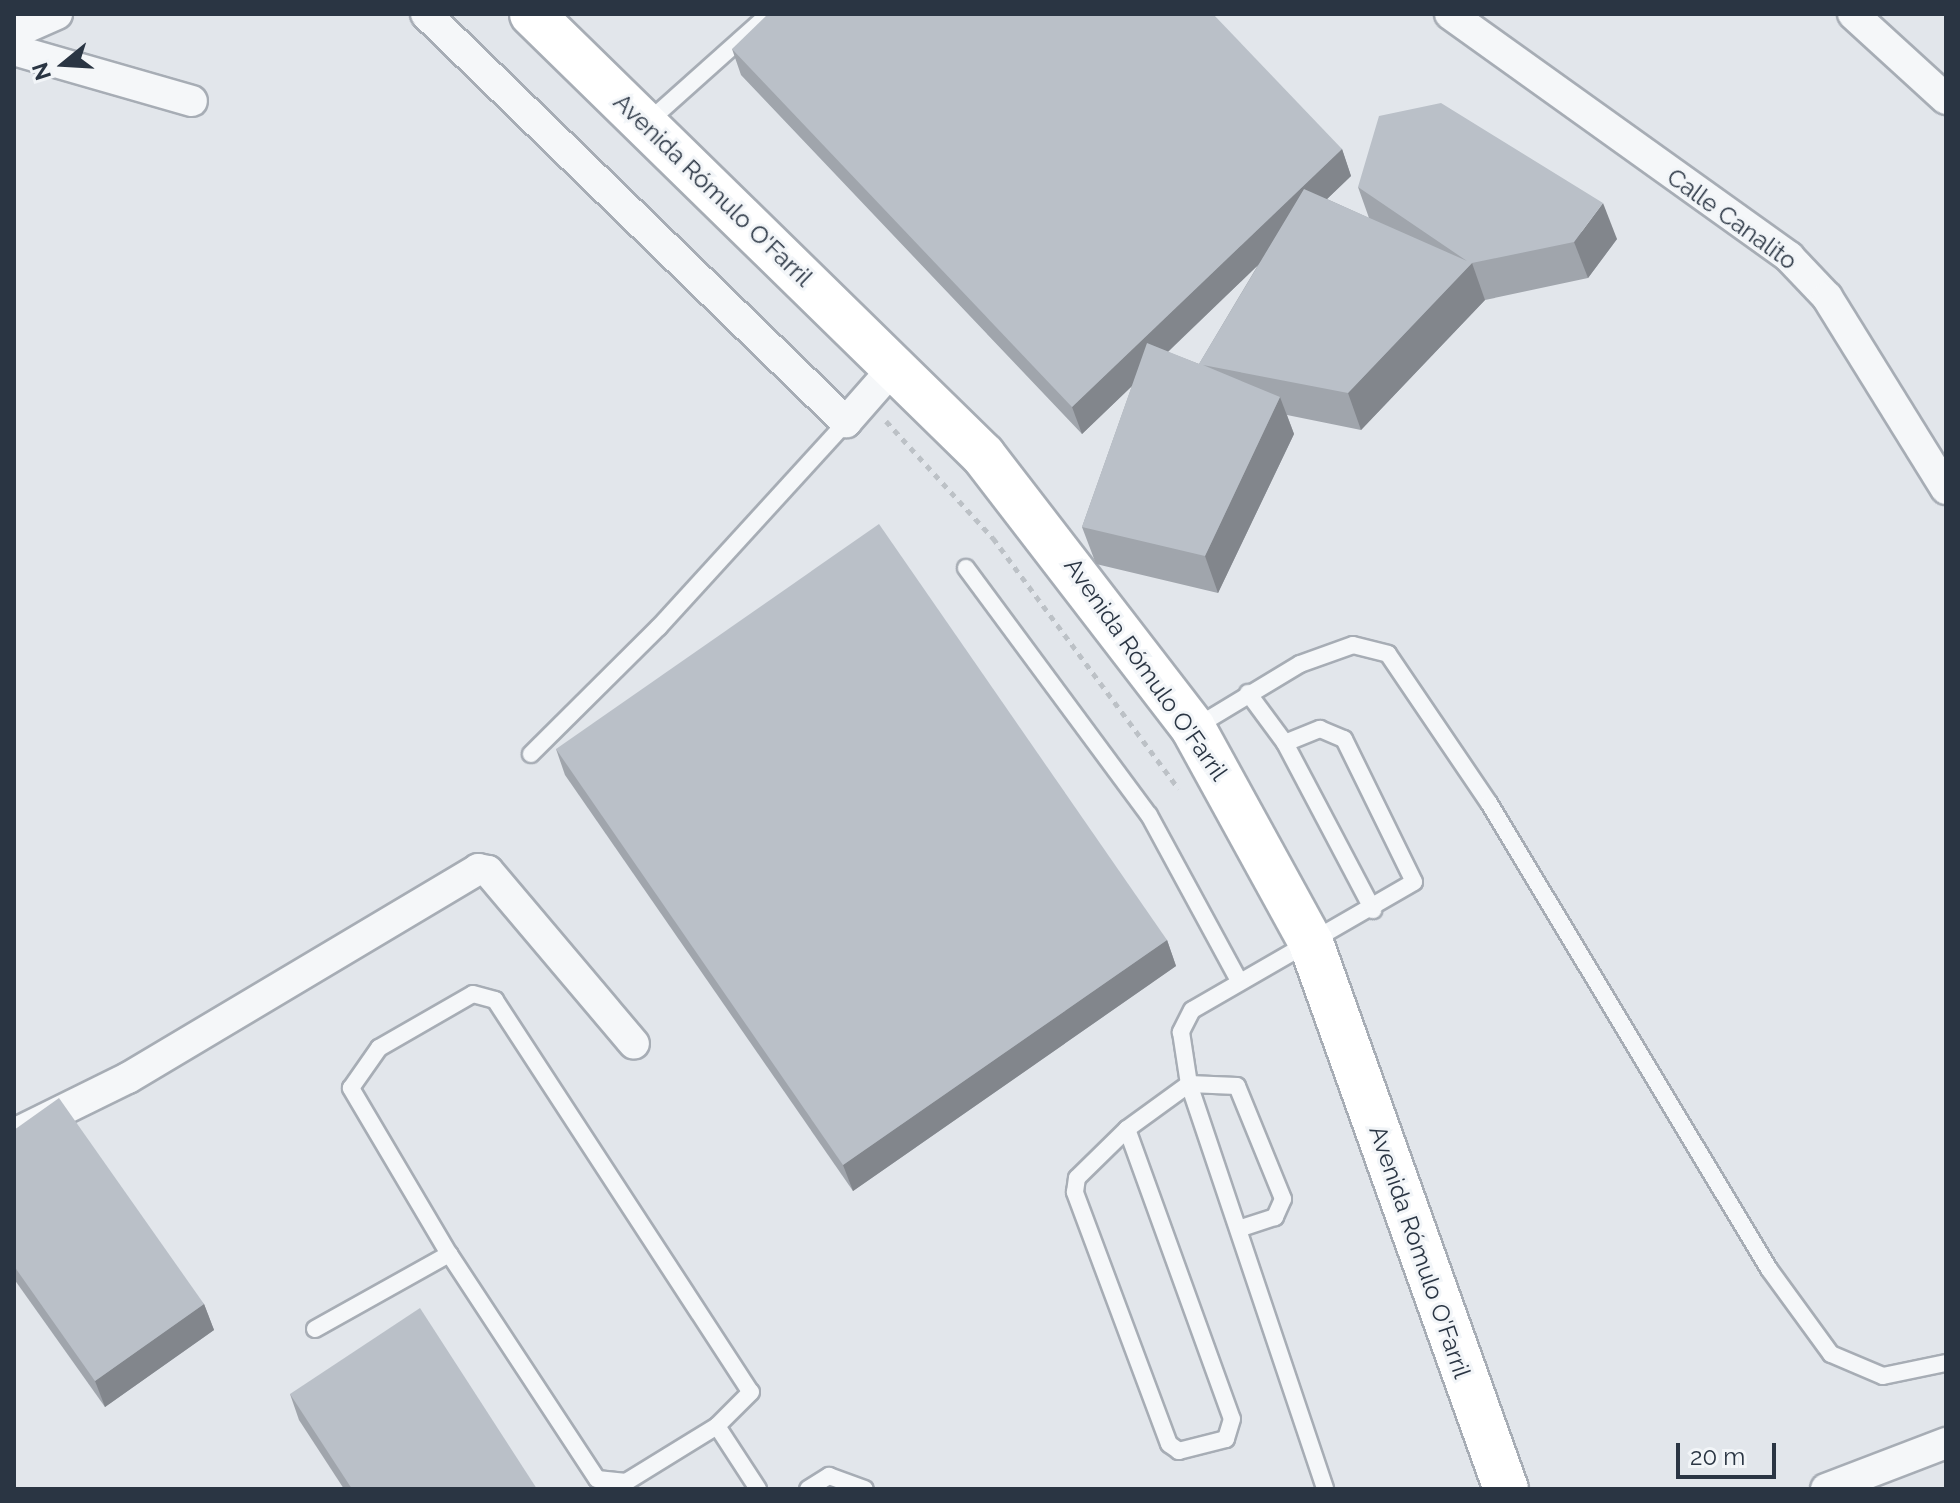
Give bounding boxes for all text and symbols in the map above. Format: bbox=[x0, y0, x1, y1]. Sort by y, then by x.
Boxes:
north arrow bbox=[24, 24, 104, 104]
text: N bbox=[26, 59, 56, 83]
street label: Avenida Rómulo O'Farril bbox=[608, 88, 818, 292]
street label: Calle Canalito bbox=[1662, 162, 1802, 276]
street label: Avenida Rómulo O'Farril bbox=[1058, 552, 1234, 786]
street label: Avenida Rómulo O'Farril bbox=[1363, 1122, 1477, 1382]
scale bar bbox=[1680, 1427, 1780, 1477]
text: 20 m bbox=[1690, 1442, 1745, 1471]

